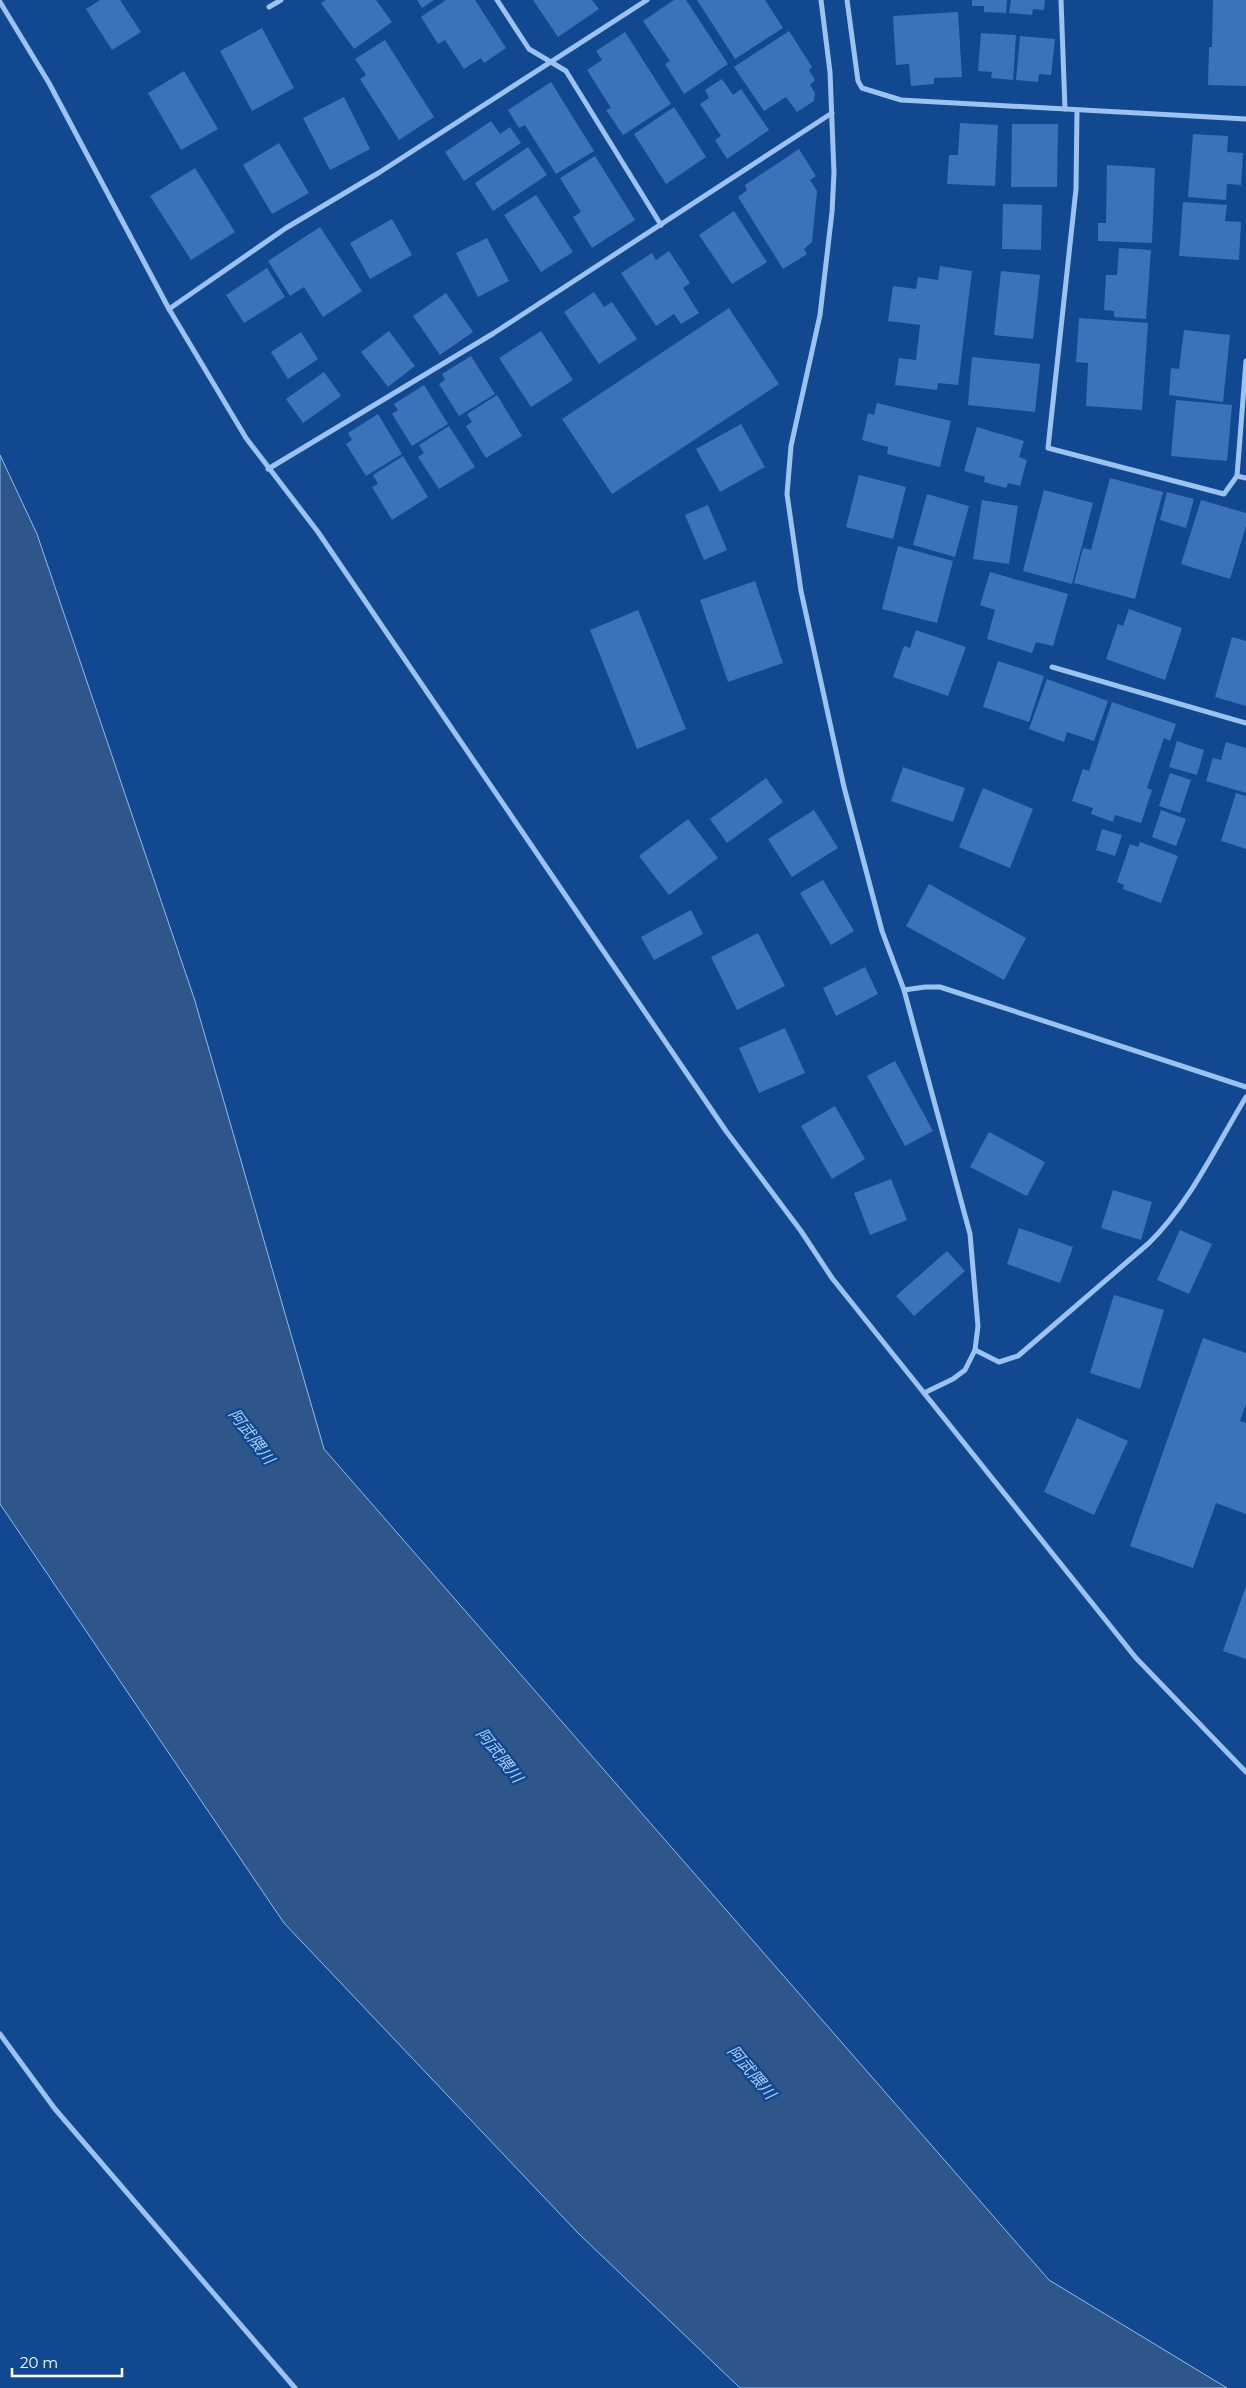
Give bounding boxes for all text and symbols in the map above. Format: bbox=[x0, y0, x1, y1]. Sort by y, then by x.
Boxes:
water label: 阿武隈川 bbox=[225, 1405, 280, 1469]
water label: 阿武隈川 bbox=[472, 1724, 528, 1788]
water label: 阿武隈川 bbox=[724, 2042, 781, 2104]
scale bar bbox=[12, 2346, 122, 2378]
text: 20 m bbox=[20, 2353, 58, 2372]

